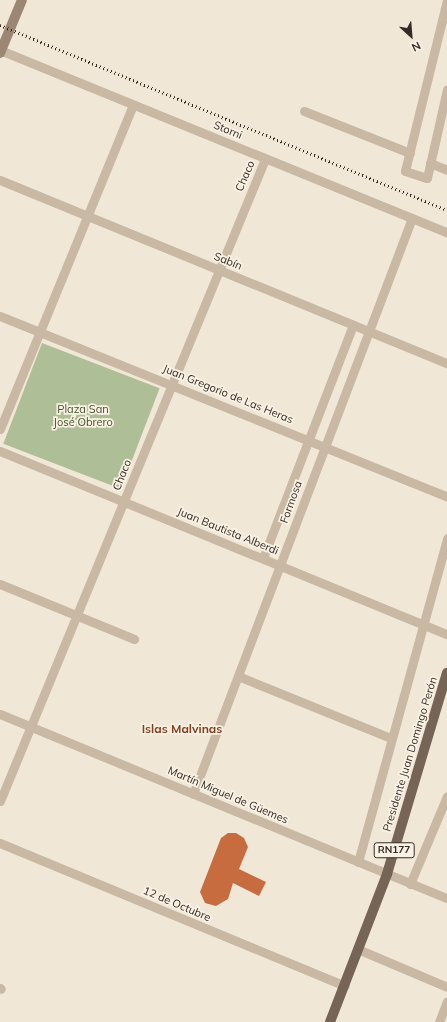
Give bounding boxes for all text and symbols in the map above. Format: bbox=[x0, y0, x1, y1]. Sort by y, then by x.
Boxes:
north arrow bbox=[391, 16, 431, 56]
text: N bbox=[409, 39, 423, 55]
street label: Storni bbox=[212, 118, 244, 142]
street label: Chaco bbox=[233, 159, 257, 193]
street label: Sabín bbox=[212, 249, 244, 273]
street label: Juan Gregorio de Las Heras bbox=[161, 362, 295, 426]
park label: Plaza San José Obrero bbox=[53, 403, 113, 429]
street label: Chaco bbox=[110, 458, 134, 492]
street label: Formosa bbox=[277, 479, 305, 525]
street label: Juan Bautista Alberdi bbox=[175, 505, 281, 557]
street label: Presidente Juan Domingo Perón bbox=[380, 675, 440, 833]
district label: Islas Malvinas bbox=[142, 722, 222, 736]
street label: Martín Miguel de Güemes bbox=[166, 764, 290, 826]
road number: RN177 bbox=[373, 842, 415, 858]
street label: 12 de Octubre bbox=[141, 884, 213, 924]

